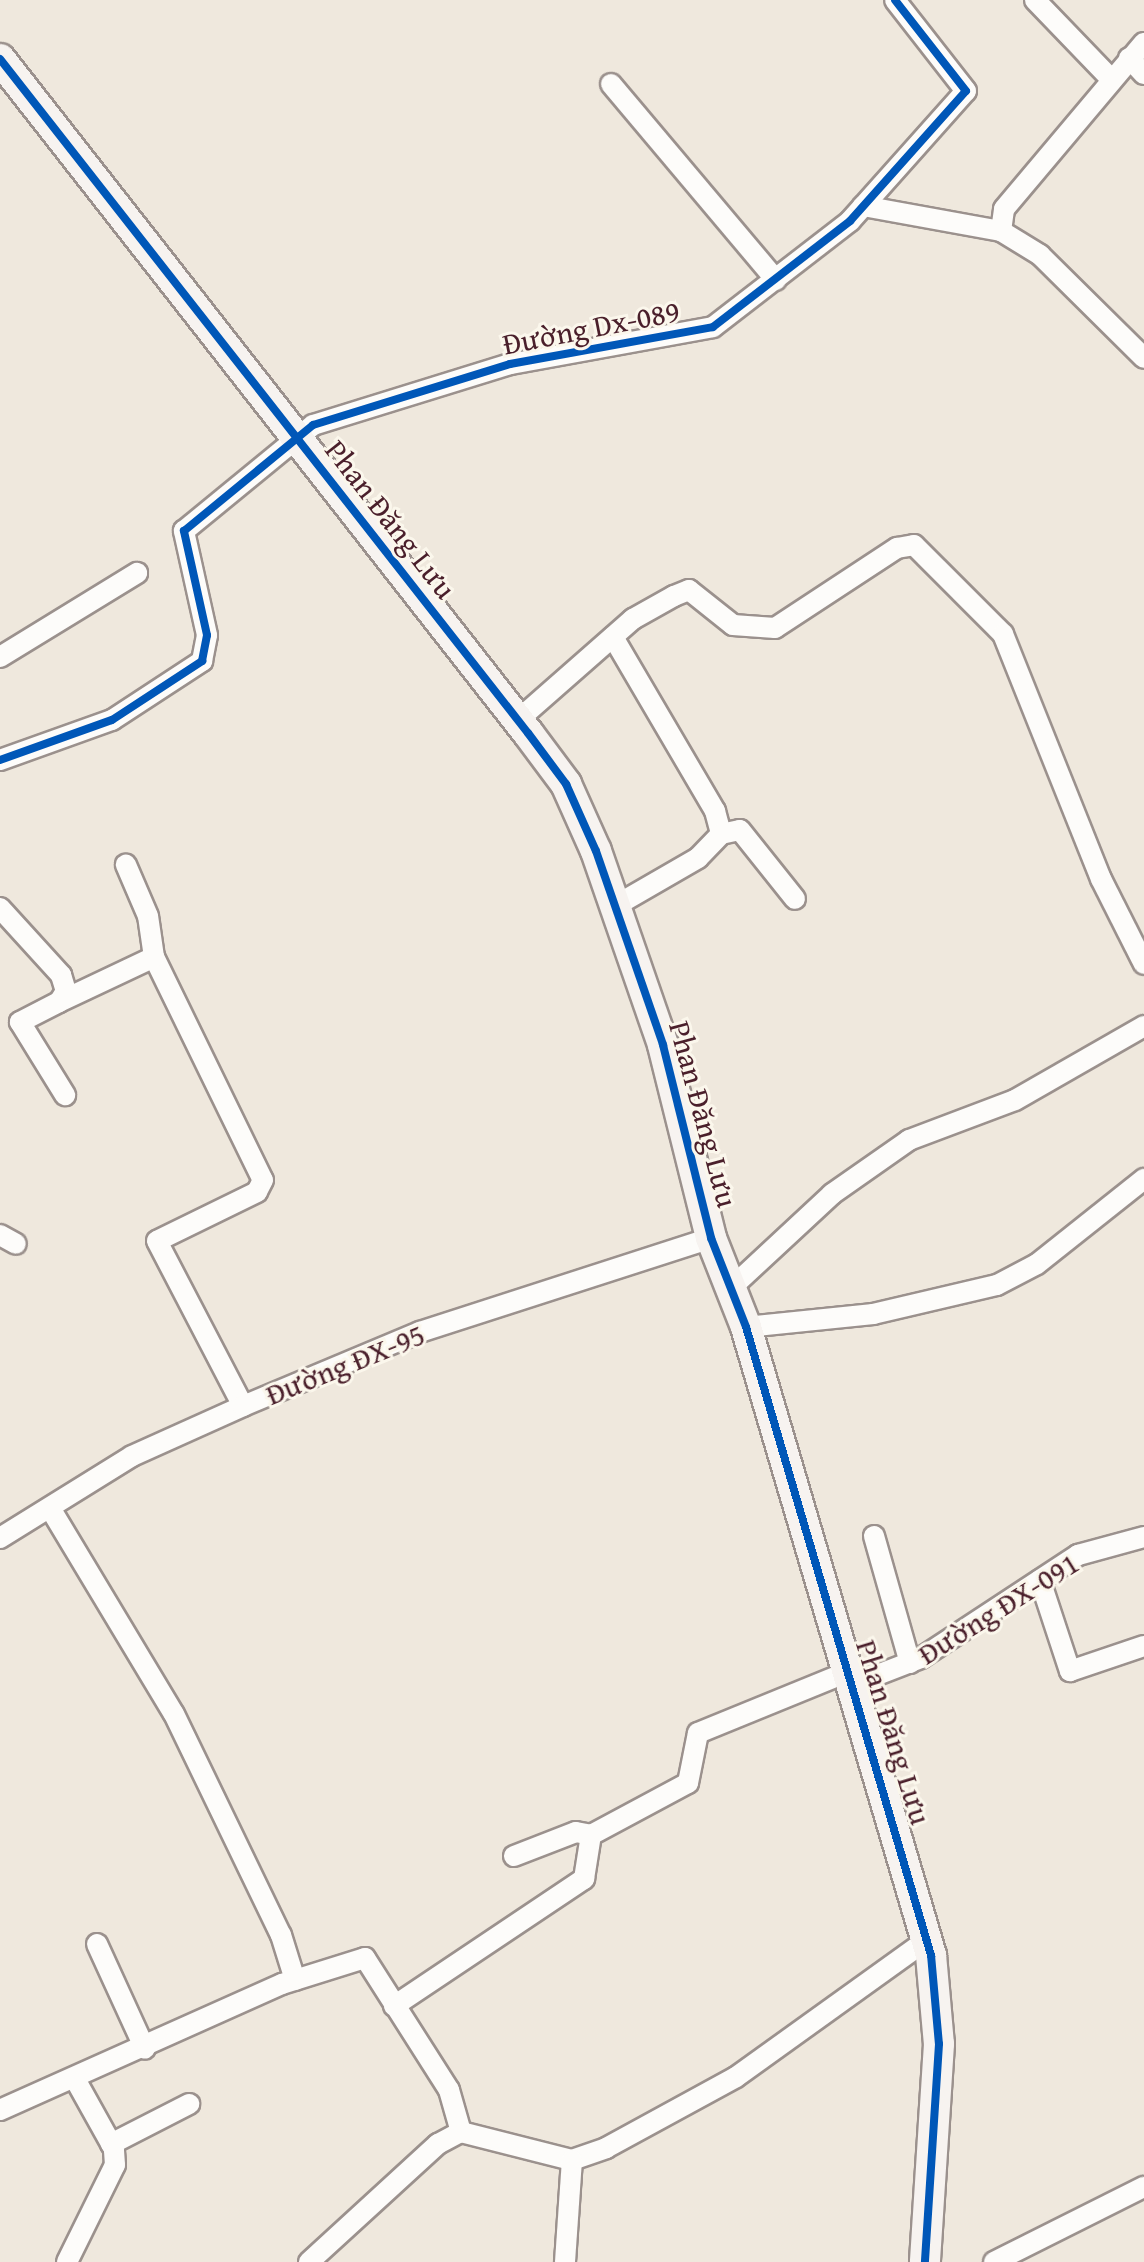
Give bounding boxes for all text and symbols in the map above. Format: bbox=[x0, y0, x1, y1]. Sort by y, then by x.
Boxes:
street label: Đường Dx-089 bbox=[500, 292, 682, 362]
street label: Phan Đăng Lưu bbox=[318, 433, 464, 605]
street label: Phan Đăng Lưu bbox=[662, 1017, 746, 1211]
street label: Đường ĐX-95 bbox=[260, 1316, 430, 1412]
street label: Đường ĐX-091 bbox=[911, 1544, 1085, 1672]
street label: Phan Đăng Lưu bbox=[849, 1635, 939, 1829]

